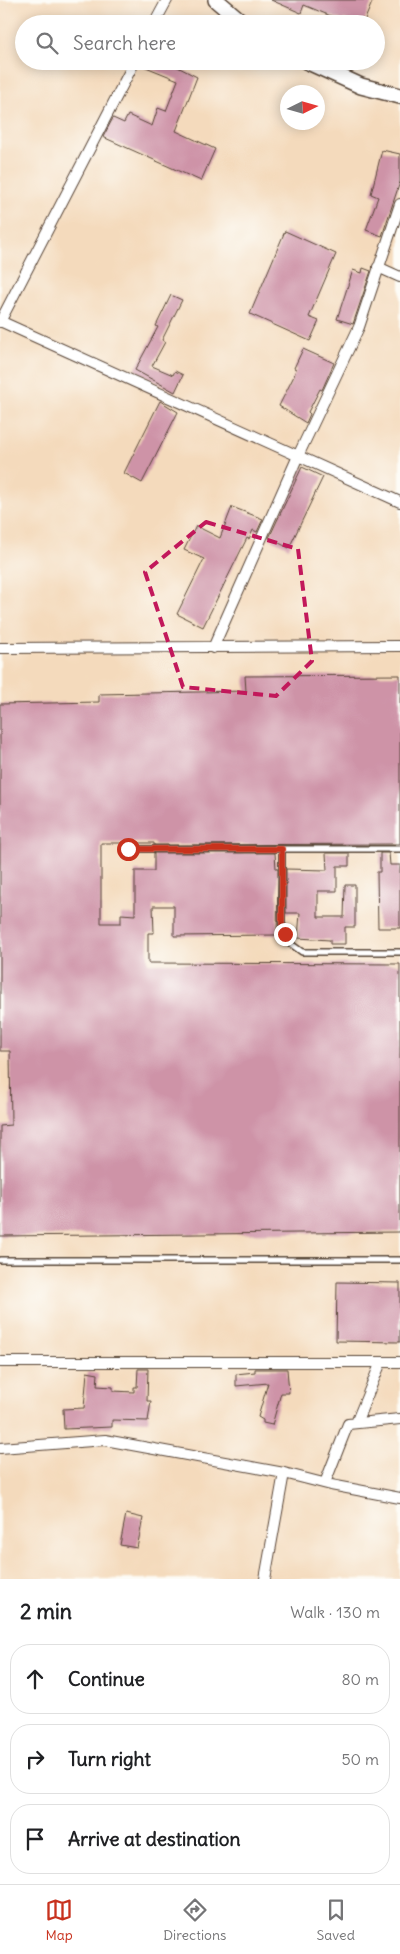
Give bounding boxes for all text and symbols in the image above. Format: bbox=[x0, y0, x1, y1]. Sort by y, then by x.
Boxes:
search box bbox=[15, 15, 385, 70]
icon: search bbox=[33, 29, 61, 57]
text: Search here bbox=[73, 31, 176, 55]
north arrow bbox=[280, 85, 325, 130]
route start bbox=[117, 838, 140, 861]
route end bbox=[274, 923, 297, 946]
text: 2 min bbox=[20, 1598, 72, 1625]
text: Walk · 130 m bbox=[290, 1602, 380, 1622]
icon: ahead bbox=[21, 1665, 49, 1693]
text: Continue bbox=[68, 1667, 145, 1691]
text: 80 m bbox=[341, 1669, 379, 1689]
icon: right bbox=[21, 1745, 49, 1773]
text: Turn right bbox=[68, 1747, 151, 1771]
text: 50 m bbox=[341, 1749, 379, 1769]
icon: arrive bbox=[21, 1825, 49, 1853]
text: Arrive at destination bbox=[68, 1827, 241, 1851]
tab: Map bbox=[45, 1896, 73, 1944]
tab: Directions bbox=[163, 1896, 226, 1944]
tab: Saved bbox=[317, 1896, 355, 1944]

